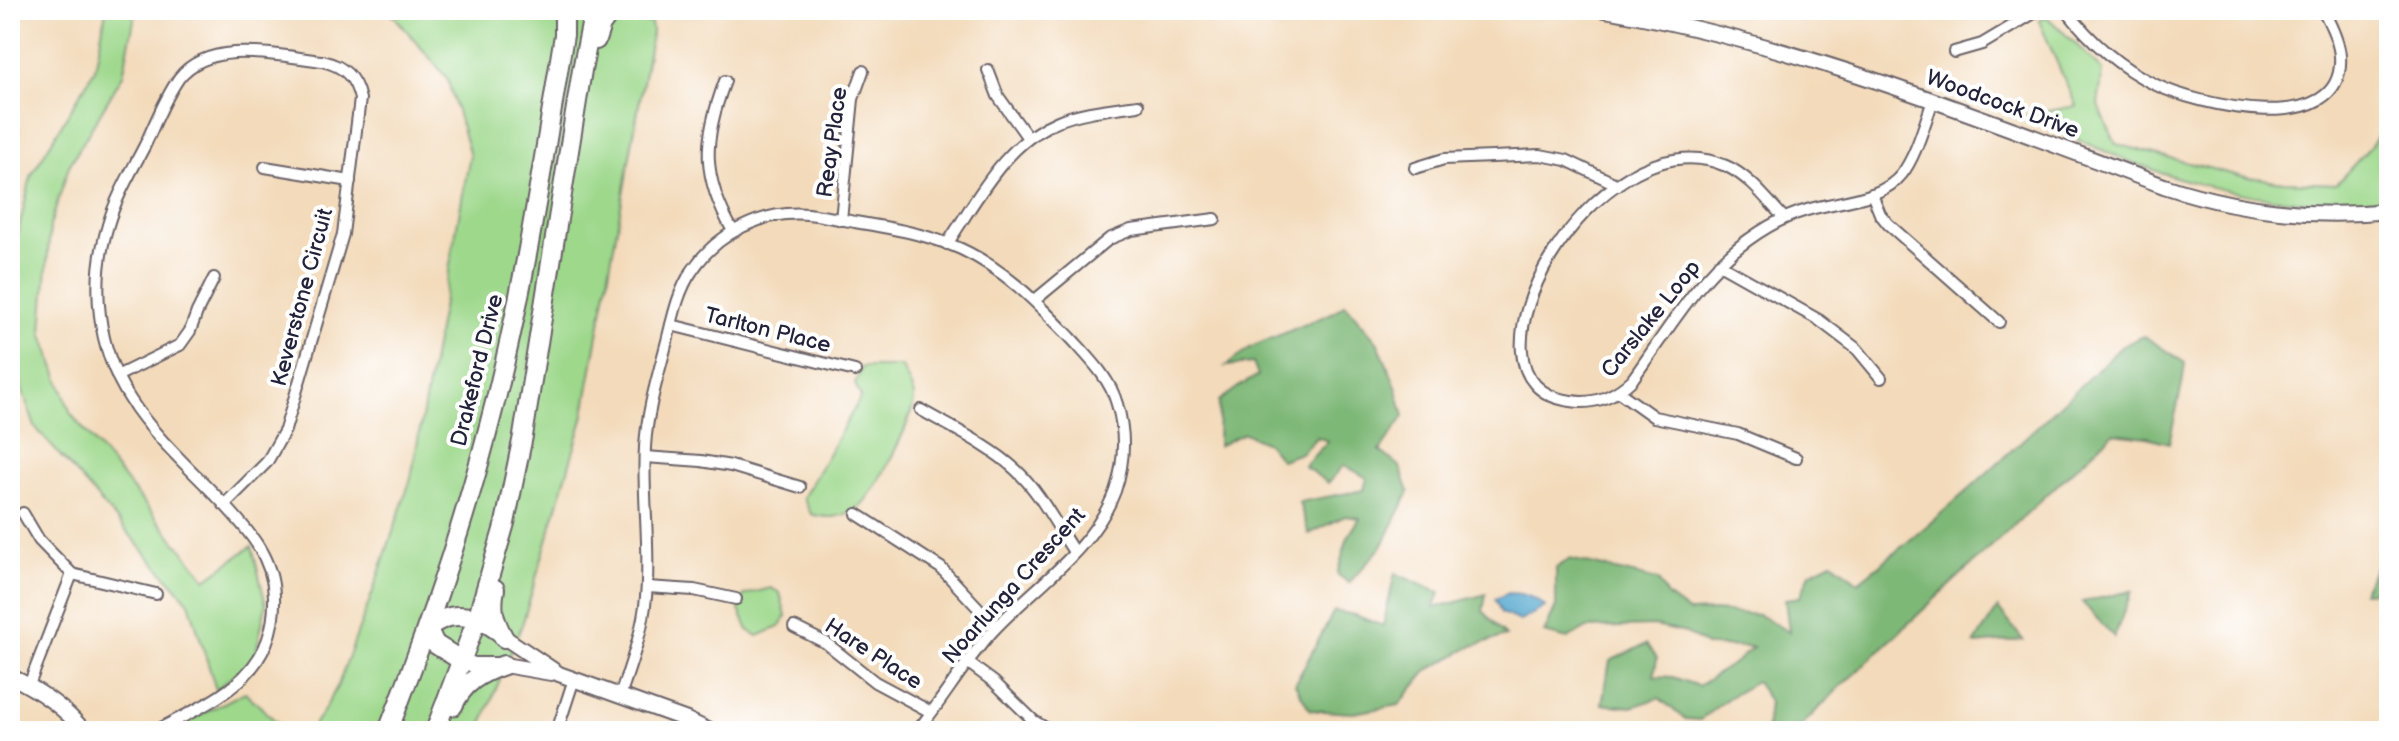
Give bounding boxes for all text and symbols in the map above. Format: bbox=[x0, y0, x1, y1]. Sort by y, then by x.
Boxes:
street label: Woodcock Drive bbox=[1922, 64, 2083, 145]
street label: Reay Place bbox=[811, 85, 854, 199]
street label: Keverstone Circuit bbox=[266, 205, 339, 389]
street label: Carslake Loop bbox=[1596, 255, 1707, 383]
street label: Drakeford Drive bbox=[446, 292, 509, 449]
street label: Tarlton Place bbox=[702, 302, 833, 359]
street label: Noarlunga Crescent bbox=[937, 502, 1092, 670]
street label: Hare Place bbox=[819, 613, 927, 696]

